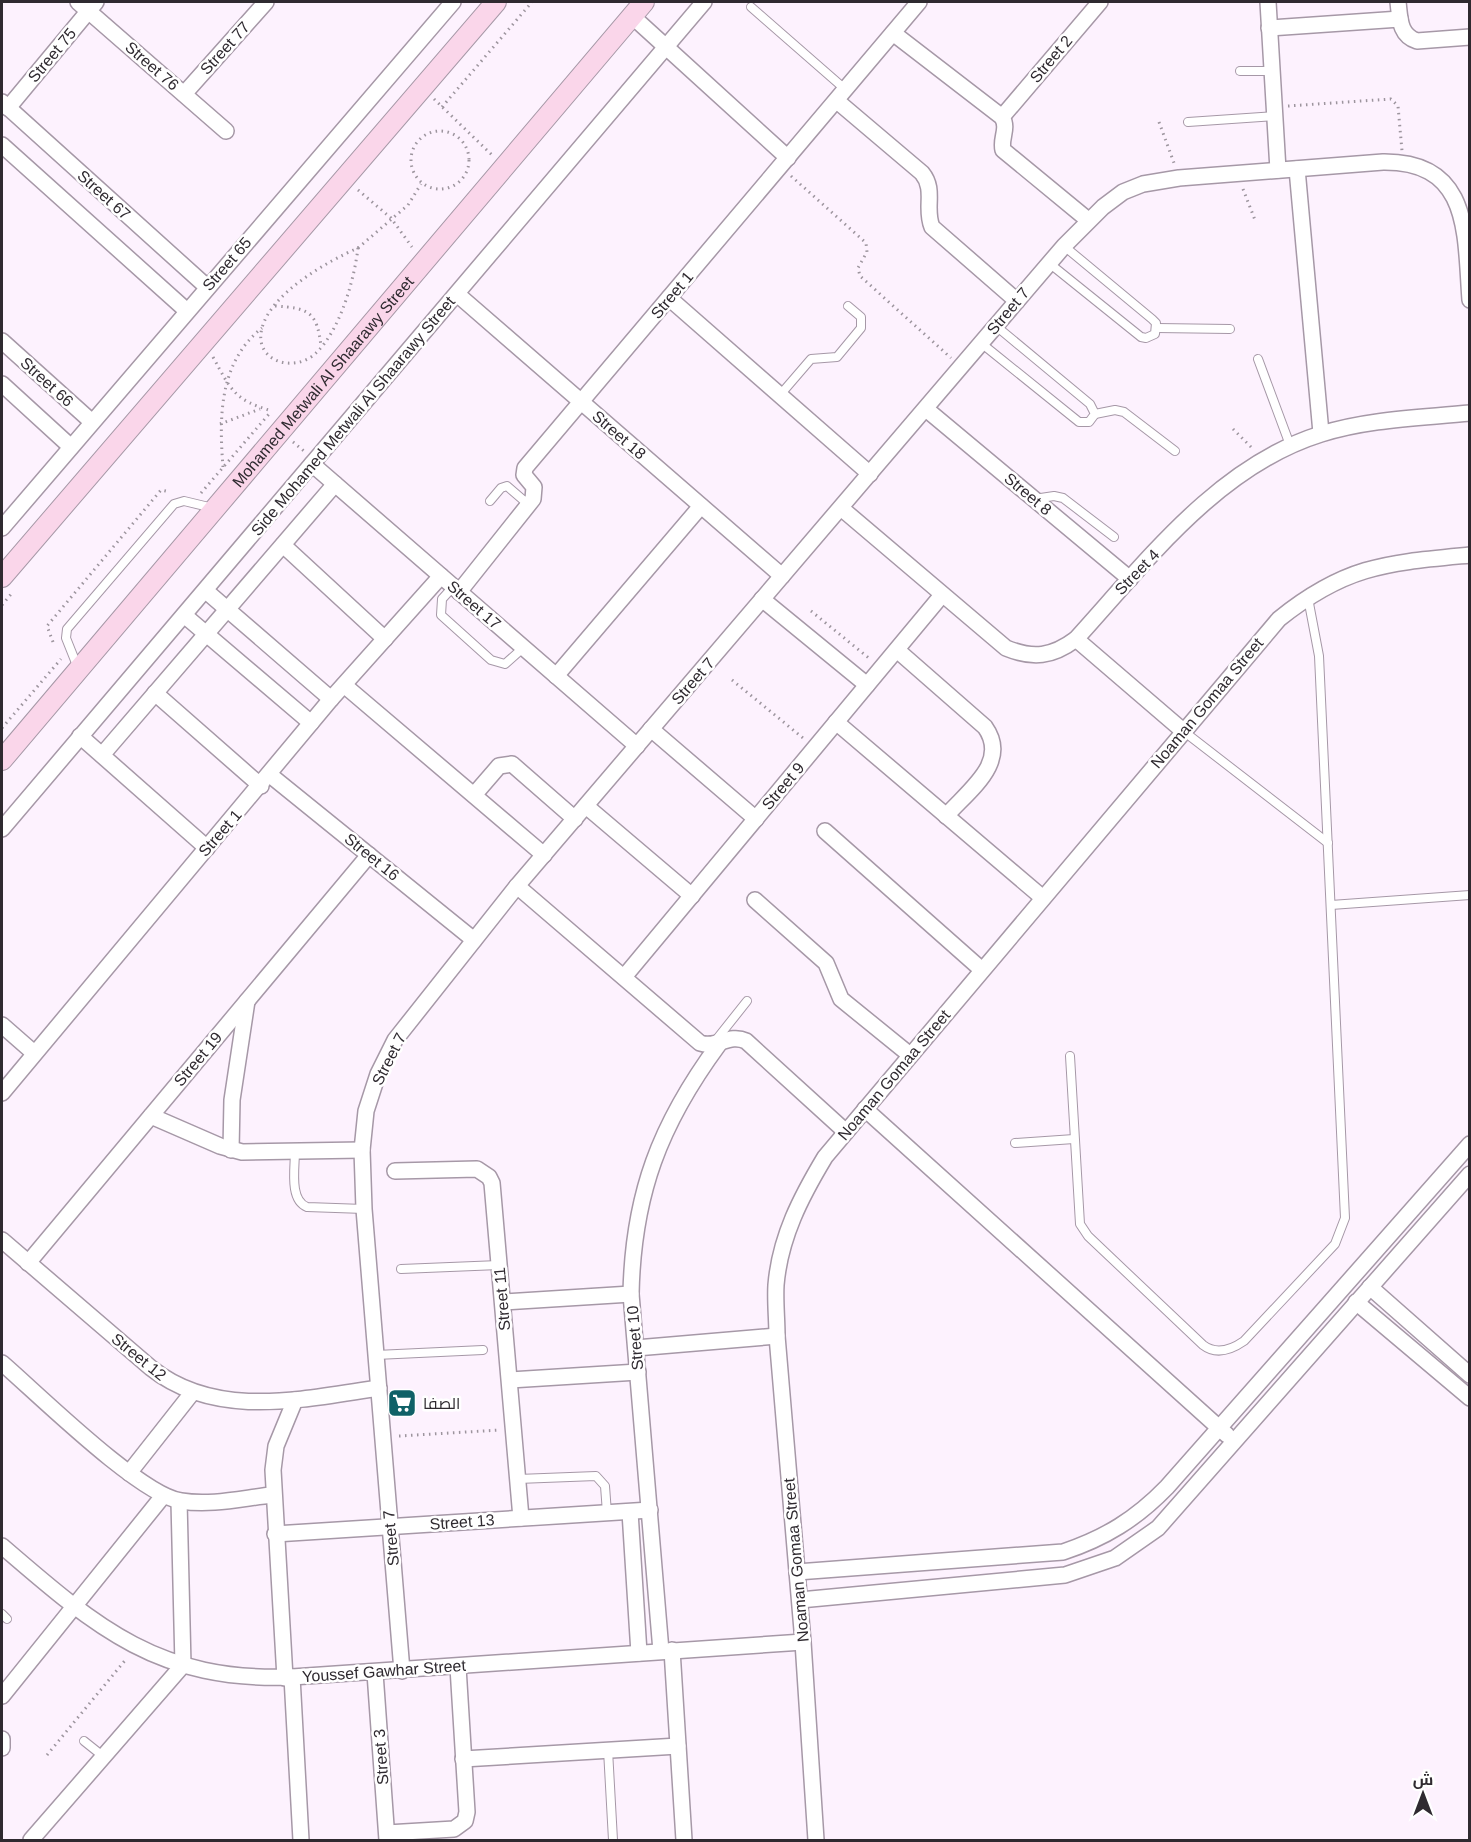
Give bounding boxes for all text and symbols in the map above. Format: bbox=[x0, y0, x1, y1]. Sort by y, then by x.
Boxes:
street label: Street 77 bbox=[197, 18, 253, 78]
street label: Street 75 bbox=[25, 25, 79, 85]
street label: Street 2 bbox=[1026, 32, 1076, 86]
street label: Street 76 bbox=[122, 38, 182, 94]
street label: Street 67 bbox=[74, 167, 134, 223]
street label: Street 65 bbox=[199, 234, 255, 294]
street label: Street 1 bbox=[647, 268, 697, 322]
street label: Mohamed Metwali Al Shaarawy Street bbox=[229, 272, 417, 490]
street label: Street 7 bbox=[983, 284, 1033, 338]
street label: Side Mohamed Metwali Al Shaarawy Street bbox=[248, 293, 458, 539]
street label: Street 66 bbox=[17, 354, 77, 410]
street label: Street 18 bbox=[589, 407, 649, 463]
street label: Street 8 bbox=[1001, 469, 1055, 519]
street label: Street 4 bbox=[1111, 546, 1163, 598]
street label: Street 17 bbox=[444, 577, 504, 633]
street label: Noaman Gomaa Street bbox=[1148, 634, 1267, 771]
street label: Street 7 bbox=[668, 654, 718, 708]
street label: Street 9 bbox=[758, 759, 808, 813]
street label: Street 1 bbox=[195, 806, 245, 860]
street label: Street 16 bbox=[341, 830, 403, 884]
street label: Noaman Gomaa Street bbox=[835, 1006, 954, 1143]
street label: Street 19 bbox=[171, 1029, 225, 1089]
street label: Street 7 bbox=[369, 1030, 409, 1088]
street label: Street 11 bbox=[491, 1266, 513, 1331]
street label: Street 10 bbox=[624, 1305, 646, 1371]
street label: Street 12 bbox=[108, 1330, 170, 1384]
supermarket icon: الصفا bbox=[386, 1387, 418, 1419]
place label: الصفا bbox=[423, 1395, 460, 1412]
street label: Noaman Gomaa Street bbox=[780, 1477, 812, 1643]
street label: Street 7 bbox=[380, 1509, 402, 1567]
street label: Street 13 bbox=[429, 1511, 495, 1533]
street label: Youssef Gawhar Street bbox=[302, 1657, 467, 1685]
street label: Street 3 bbox=[371, 1728, 391, 1786]
north arrow bbox=[1393, 1764, 1453, 1824]
text: ش bbox=[1413, 1771, 1433, 1789]

